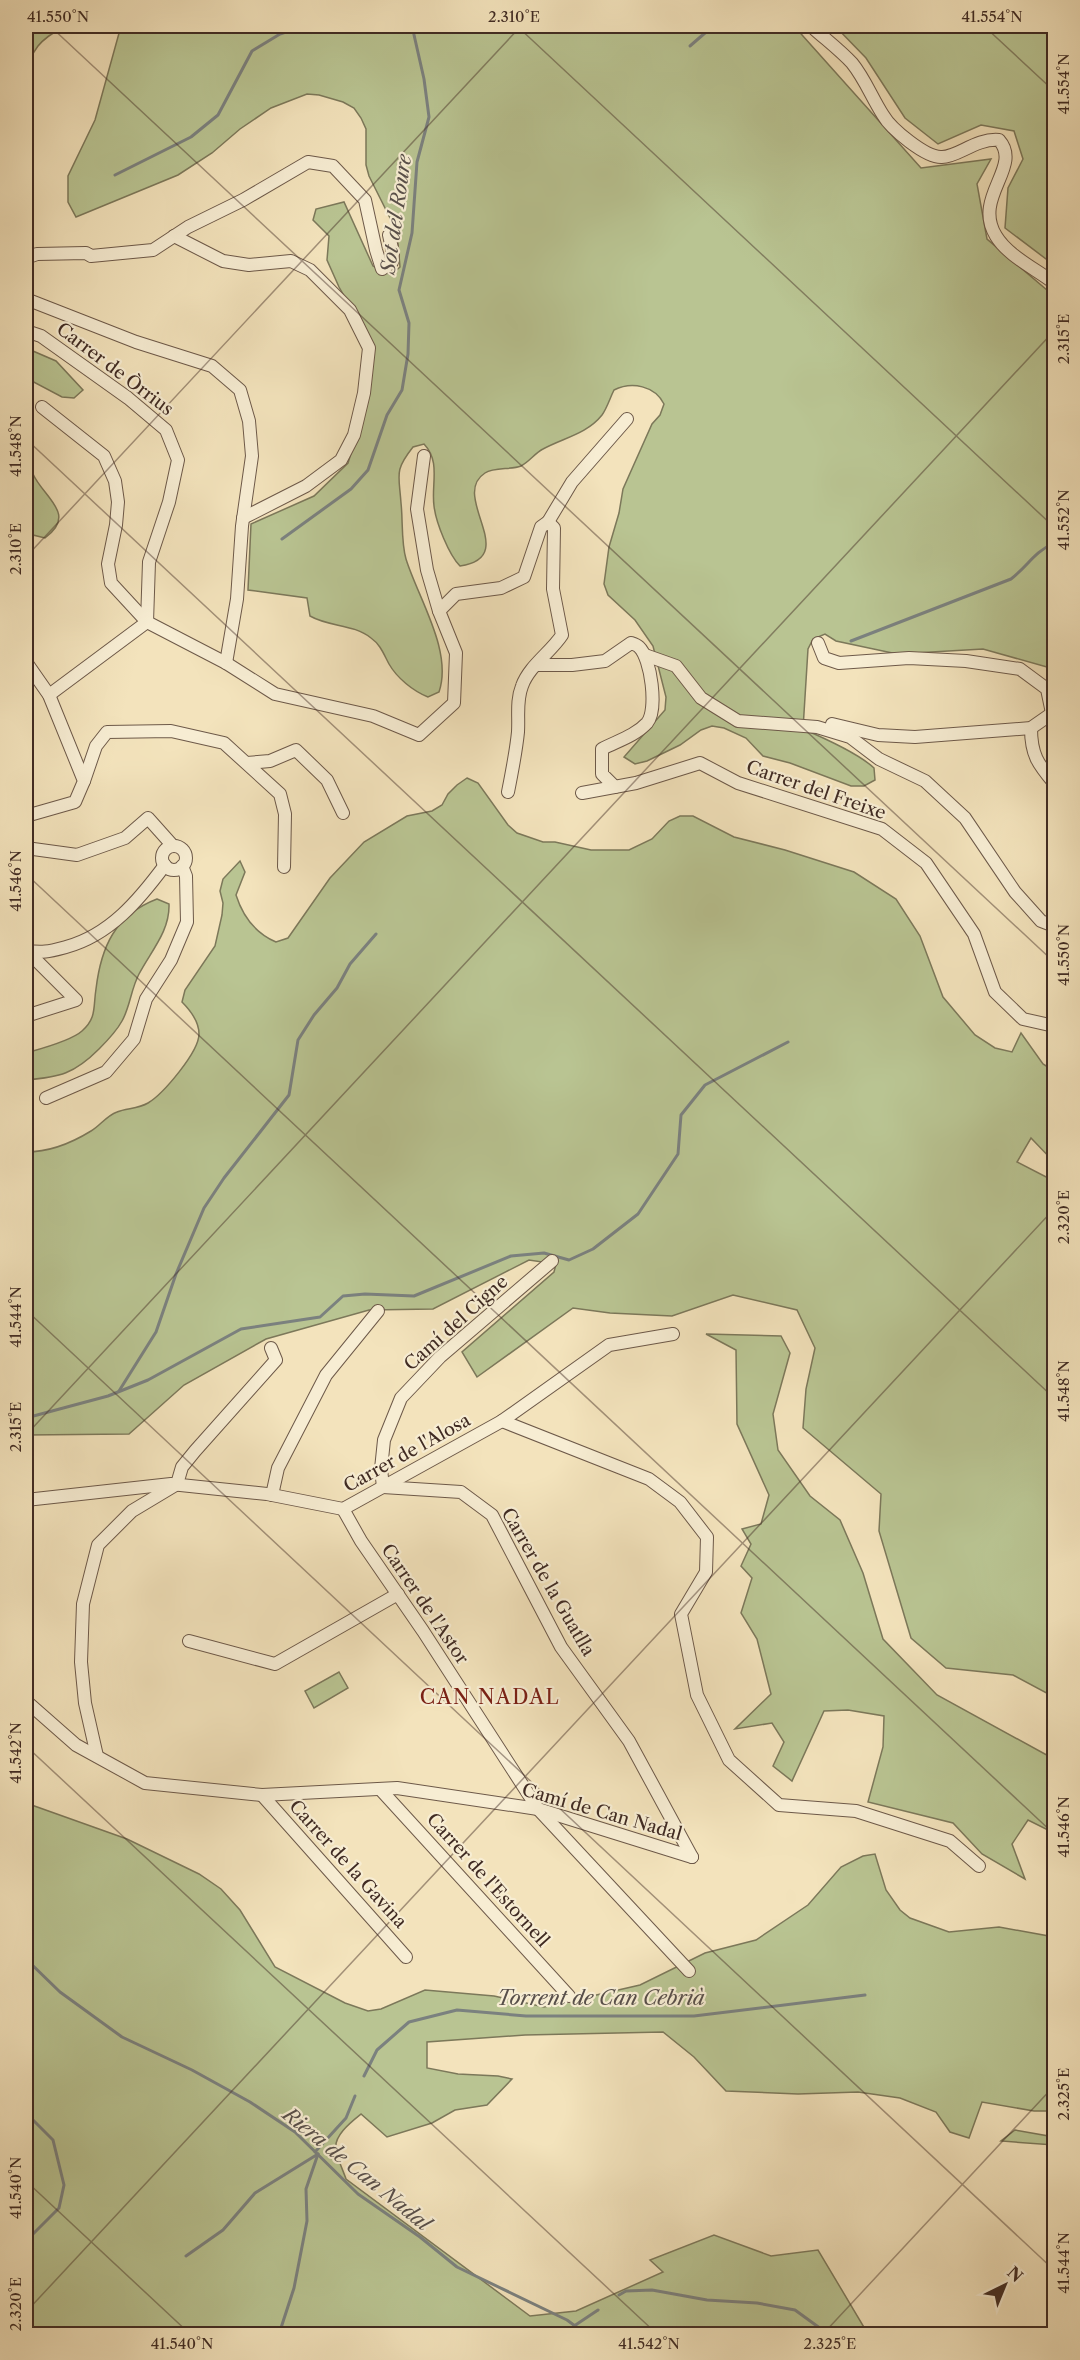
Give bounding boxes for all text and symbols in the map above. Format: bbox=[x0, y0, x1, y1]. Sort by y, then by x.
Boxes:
text: 41.550°N bbox=[27, 7, 89, 26]
text: 2.310°E bbox=[488, 7, 540, 26]
text: 41.554°N bbox=[961, 7, 1023, 26]
text: 41.554°N bbox=[1054, 53, 1073, 115]
water label: Sot del Roure bbox=[376, 151, 416, 276]
text: 2.315°E bbox=[1054, 314, 1073, 364]
street label: Carrer de Òrrius bbox=[52, 317, 178, 420]
text: 41.548°N bbox=[6, 415, 25, 477]
text: 41.552°N bbox=[1054, 489, 1073, 551]
text: 2.310°E bbox=[6, 523, 25, 575]
street label: Carrer del Freixe bbox=[743, 756, 889, 824]
text: 41.546°N bbox=[6, 850, 25, 912]
text: 41.550°N bbox=[1054, 924, 1073, 986]
text: 2.320°E bbox=[1054, 1190, 1073, 1244]
street label: Camí del Cigne bbox=[400, 1271, 512, 1375]
text: 41.544°N bbox=[6, 1286, 25, 1348]
text: 41.548°N bbox=[1054, 1360, 1073, 1422]
text: 2.315°E bbox=[6, 1402, 25, 1452]
street label: Carrer de l'Alosa bbox=[340, 1409, 475, 1497]
street label: Carrer de la Guatlla bbox=[497, 1504, 600, 1660]
street label: Carrer de l'Astor bbox=[377, 1540, 474, 1669]
district label: CAN NADAL bbox=[420, 1685, 560, 1709]
text: 41.542°N bbox=[6, 1722, 25, 1784]
street label: Camí de Can Nadal bbox=[519, 1779, 685, 1845]
street label: Carrer de la Gavina bbox=[285, 1795, 412, 1933]
text: 41.546°N bbox=[1054, 1796, 1073, 1858]
street label: Carrer de l'Estornell bbox=[422, 1808, 554, 1952]
water label: Torrent de Can Cebrià bbox=[497, 1986, 705, 2010]
text: 2.325°E bbox=[1054, 2068, 1073, 2120]
water label: Riera de Can Nadal bbox=[277, 2101, 438, 2237]
text: 41.540°N bbox=[6, 2157, 25, 2219]
text: 41.544°N bbox=[1054, 2232, 1073, 2294]
north arrow bbox=[975, 2255, 1035, 2315]
text: N bbox=[1003, 2262, 1027, 2286]
text: 2.320°E bbox=[6, 2277, 25, 2331]
text: 41.540°N bbox=[151, 2334, 213, 2353]
text: 41.542°N bbox=[618, 2334, 680, 2353]
text: 2.325°E bbox=[804, 2334, 856, 2353]

